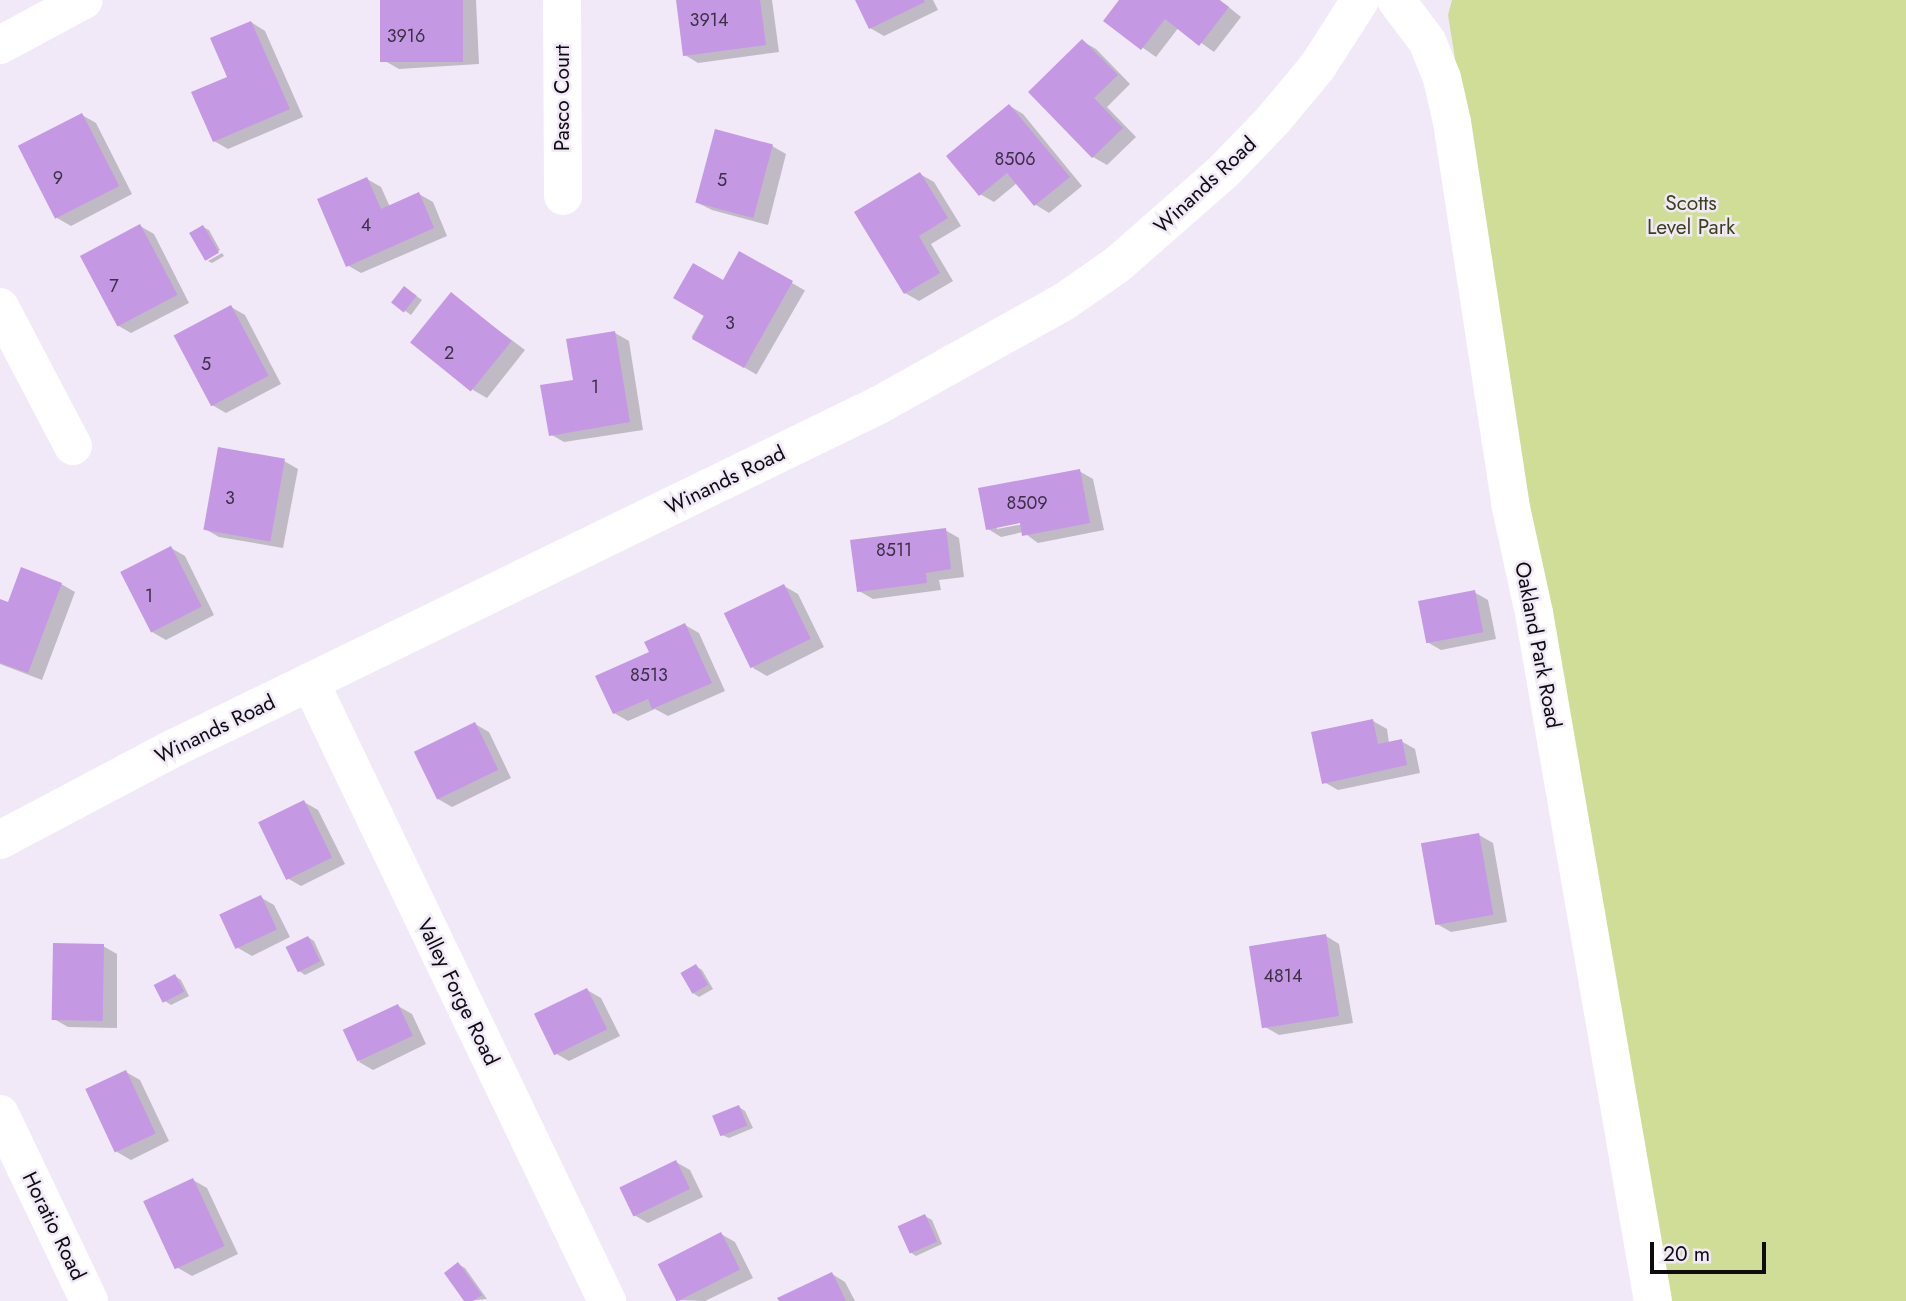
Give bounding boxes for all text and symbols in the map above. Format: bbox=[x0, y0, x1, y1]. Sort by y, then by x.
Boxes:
house number: 3914 bbox=[690, 9, 728, 31]
house number: 3916 bbox=[387, 25, 425, 47]
street label: Pasco Court bbox=[549, 45, 575, 151]
street label: Winands Road bbox=[1149, 131, 1261, 239]
house number: 8506 bbox=[994, 148, 1036, 170]
house number: 9 bbox=[53, 167, 63, 189]
house number: 5 bbox=[717, 169, 727, 191]
park label: Scotts Level Park bbox=[1647, 190, 1735, 240]
house number: 4 bbox=[361, 214, 371, 236]
house number: 7 bbox=[109, 275, 119, 297]
house number: 3 bbox=[725, 312, 735, 334]
house number: 2 bbox=[444, 342, 454, 364]
house number: 5 bbox=[201, 353, 211, 375]
house number: 1 bbox=[591, 376, 599, 398]
street label: Winands Road bbox=[661, 440, 789, 520]
house number: 3 bbox=[225, 487, 235, 509]
house number: 8509 bbox=[1006, 492, 1048, 514]
house number: 8511 bbox=[876, 539, 912, 561]
street label: Oakland Park Road bbox=[1509, 560, 1567, 730]
house number: 1 bbox=[145, 585, 153, 607]
house number: 8513 bbox=[630, 664, 668, 686]
street label: Winands Road bbox=[151, 689, 279, 769]
street label: Valley Forge Road bbox=[412, 914, 504, 1070]
house number: 4814 bbox=[1264, 965, 1302, 987]
street label: Horatio Road bbox=[17, 1168, 91, 1284]
scale bar bbox=[1654, 1228, 1770, 1272]
text: 20 m bbox=[1663, 1239, 1710, 1269]

